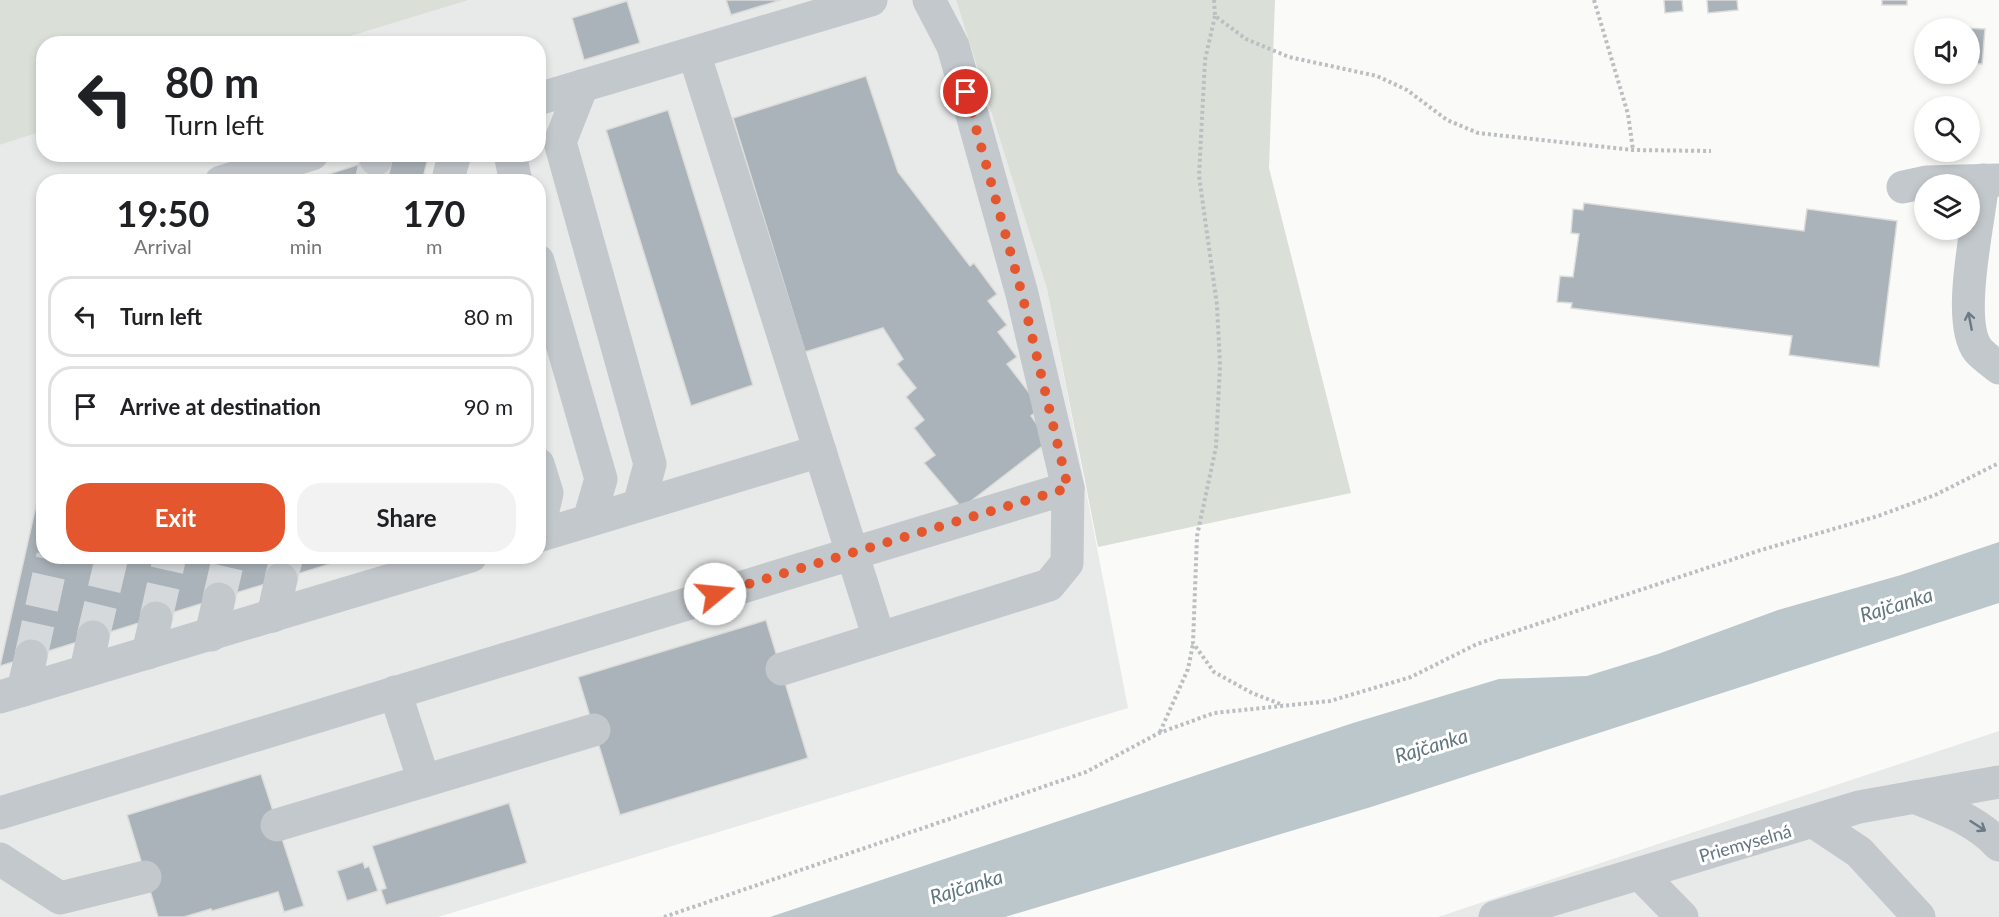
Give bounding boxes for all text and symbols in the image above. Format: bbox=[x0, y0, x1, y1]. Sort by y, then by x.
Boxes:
map controls bbox=[1914, 18, 1980, 240]
button: sound bbox=[1914, 18, 1980, 84]
text: 80 m bbox=[165, 57, 259, 107]
icon: left bbox=[66, 60, 144, 138]
pin bbox=[940, 66, 991, 117]
icon: arrive bbox=[949, 75, 982, 108]
button: search bbox=[1914, 96, 1980, 162]
text: Turn left bbox=[165, 108, 264, 141]
button: layers bbox=[1914, 174, 1980, 240]
text: 19:50 bbox=[117, 191, 209, 235]
text: 3 bbox=[296, 191, 317, 235]
text: 170 bbox=[403, 191, 465, 235]
text: Arrival bbox=[134, 234, 192, 258]
text: min bbox=[290, 234, 322, 258]
text: m bbox=[426, 234, 442, 258]
icon: left bbox=[69, 300, 102, 333]
text: Turn left bbox=[120, 303, 202, 330]
text: 80 m bbox=[464, 303, 513, 330]
one-way arrow bbox=[1964, 311, 1975, 331]
icon: arrive bbox=[69, 390, 102, 423]
text: Arrive at destination bbox=[120, 393, 321, 420]
text: 90 m bbox=[464, 393, 513, 420]
button: Exit bbox=[66, 483, 285, 552]
button: Share bbox=[297, 483, 516, 552]
position arrow bbox=[683, 562, 747, 626]
water label: Rajčanka bbox=[1857, 582, 1935, 626]
water label: Rajčanka bbox=[1392, 723, 1470, 767]
street label: Priemyselná bbox=[1696, 819, 1794, 867]
one-way arrow bbox=[1969, 821, 1986, 833]
water label: Rajčanka bbox=[927, 864, 1005, 908]

